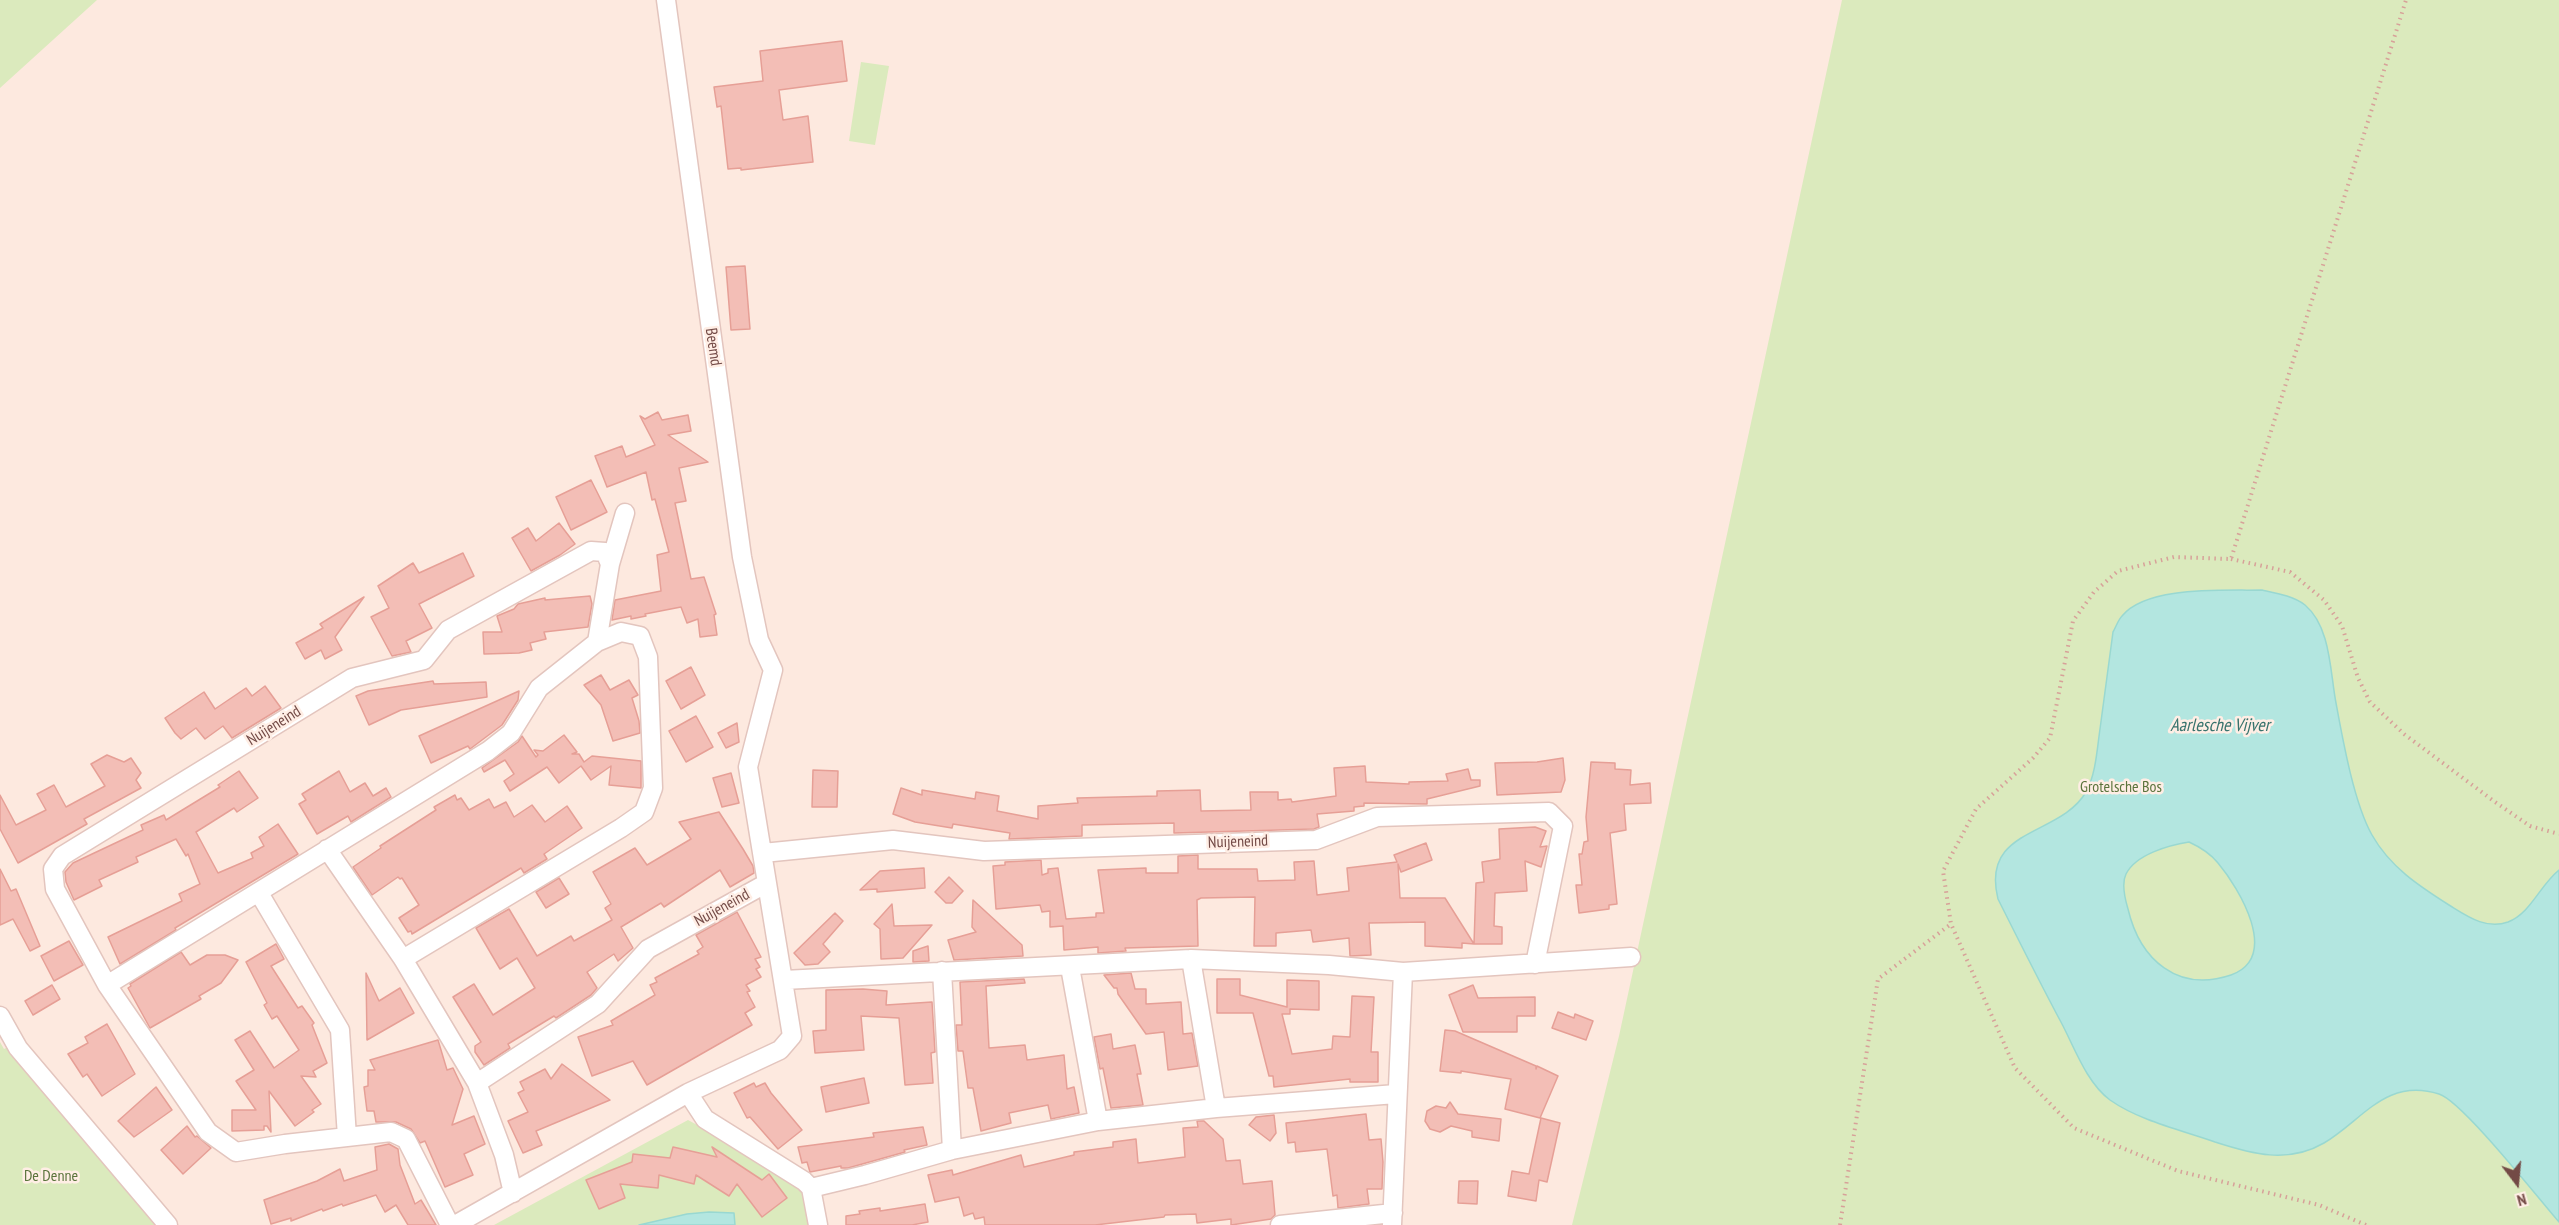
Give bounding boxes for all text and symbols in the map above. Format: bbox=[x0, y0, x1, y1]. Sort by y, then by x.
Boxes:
street label: Beemd bbox=[701, 327, 725, 367]
street label: Nuijeneind bbox=[243, 702, 305, 750]
water label: Aarlesche Vijver bbox=[2170, 715, 2270, 737]
park label: Grotelsche Bos bbox=[2080, 777, 2162, 797]
street label: Nuijeneind bbox=[1208, 831, 1268, 853]
street label: Nuijeneind bbox=[691, 885, 753, 931]
north arrow bbox=[2487, 1153, 2547, 1213]
park label: De Denne bbox=[24, 1166, 78, 1186]
text: N bbox=[2515, 1189, 2529, 1211]

